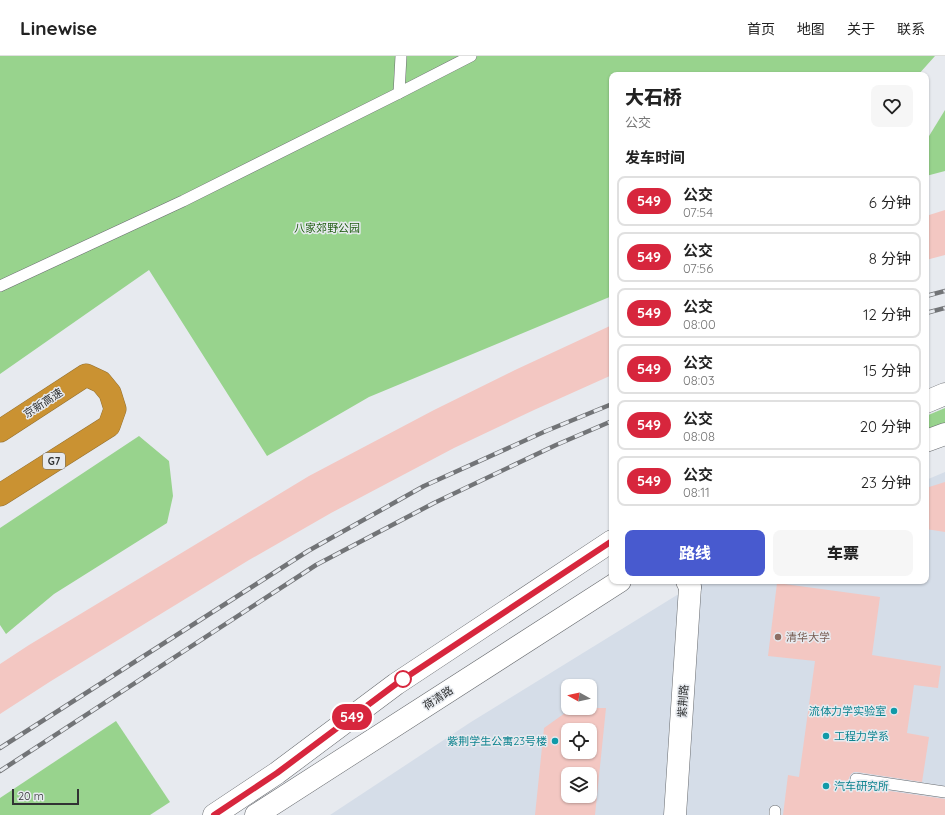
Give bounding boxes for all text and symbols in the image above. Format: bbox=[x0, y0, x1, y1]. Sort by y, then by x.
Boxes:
text: Linewise bbox=[20, 16, 97, 40]
text: 首页 bbox=[747, 20, 775, 38]
text: 地图 bbox=[797, 20, 825, 38]
text: 关于 bbox=[847, 20, 875, 38]
text: 联系 bbox=[897, 20, 925, 38]
text: 大石桥 bbox=[625, 85, 682, 109]
button: heart bbox=[871, 85, 913, 127]
text: 公交 bbox=[625, 114, 651, 130]
text: 发车时间 bbox=[625, 148, 685, 167]
text: 公交 bbox=[683, 185, 713, 204]
text: 549 bbox=[637, 192, 661, 210]
text: 6 分钟 bbox=[869, 193, 911, 212]
text: 07:54 bbox=[683, 204, 713, 220]
park label: 八家郊野公园 bbox=[294, 221, 360, 235]
text: 公交 bbox=[683, 241, 713, 260]
text: 549 bbox=[637, 248, 661, 266]
text: 8 分钟 bbox=[869, 249, 911, 268]
text: 07:56 bbox=[683, 260, 713, 276]
text: 公交 bbox=[683, 297, 713, 316]
text: 549 bbox=[637, 304, 661, 322]
text: 12 分钟 bbox=[863, 305, 911, 324]
text: 08:00 bbox=[683, 316, 716, 332]
text: 公交 bbox=[683, 353, 713, 372]
text: 549 bbox=[637, 360, 661, 378]
text: 15 分钟 bbox=[863, 361, 911, 380]
text: 08:03 bbox=[683, 372, 715, 388]
street label: 京新高速 bbox=[21, 385, 65, 421]
text: 公交 bbox=[683, 409, 713, 428]
text: 549 bbox=[637, 416, 661, 434]
text: 20 分钟 bbox=[860, 417, 911, 436]
text: 08:08 bbox=[683, 428, 715, 444]
road number: G7 bbox=[43, 453, 65, 469]
text: 公交 bbox=[683, 465, 713, 484]
text: 549 bbox=[637, 472, 661, 490]
text: 23 分钟 bbox=[861, 473, 911, 492]
text: 08:11 bbox=[683, 484, 710, 500]
button: 路线 bbox=[625, 530, 765, 576]
button: 车票 bbox=[773, 530, 913, 576]
place label: 清华大学 bbox=[786, 630, 830, 644]
marker: 清华大学 bbox=[773, 632, 783, 642]
unlabelled marker bbox=[394, 670, 412, 688]
north arrow bbox=[561, 679, 597, 715]
map controls bbox=[561, 679, 597, 803]
street label: 荷清路 bbox=[420, 683, 456, 713]
street label: 紫荆路 bbox=[675, 684, 691, 718]
line badge: 549 bbox=[329, 704, 375, 730]
place label: 流体力学实验室 bbox=[809, 704, 886, 718]
marker: 流体力学实验室 bbox=[889, 706, 899, 716]
text: 549 bbox=[340, 708, 364, 726]
button: locate bbox=[561, 723, 597, 759]
place label: 工程力学系 bbox=[834, 729, 889, 743]
marker: 工程力学系 bbox=[821, 731, 831, 741]
place label: 紫荆学生公寓23号楼 bbox=[447, 734, 547, 748]
marker: 紫荆学生公寓23号楼 bbox=[550, 736, 560, 746]
button: layers bbox=[561, 767, 597, 803]
place label: 汽车研究所 bbox=[834, 779, 889, 793]
marker: 汽车研究所 bbox=[821, 781, 831, 791]
scale bar bbox=[12, 787, 79, 806]
text: 20 m bbox=[18, 789, 44, 803]

